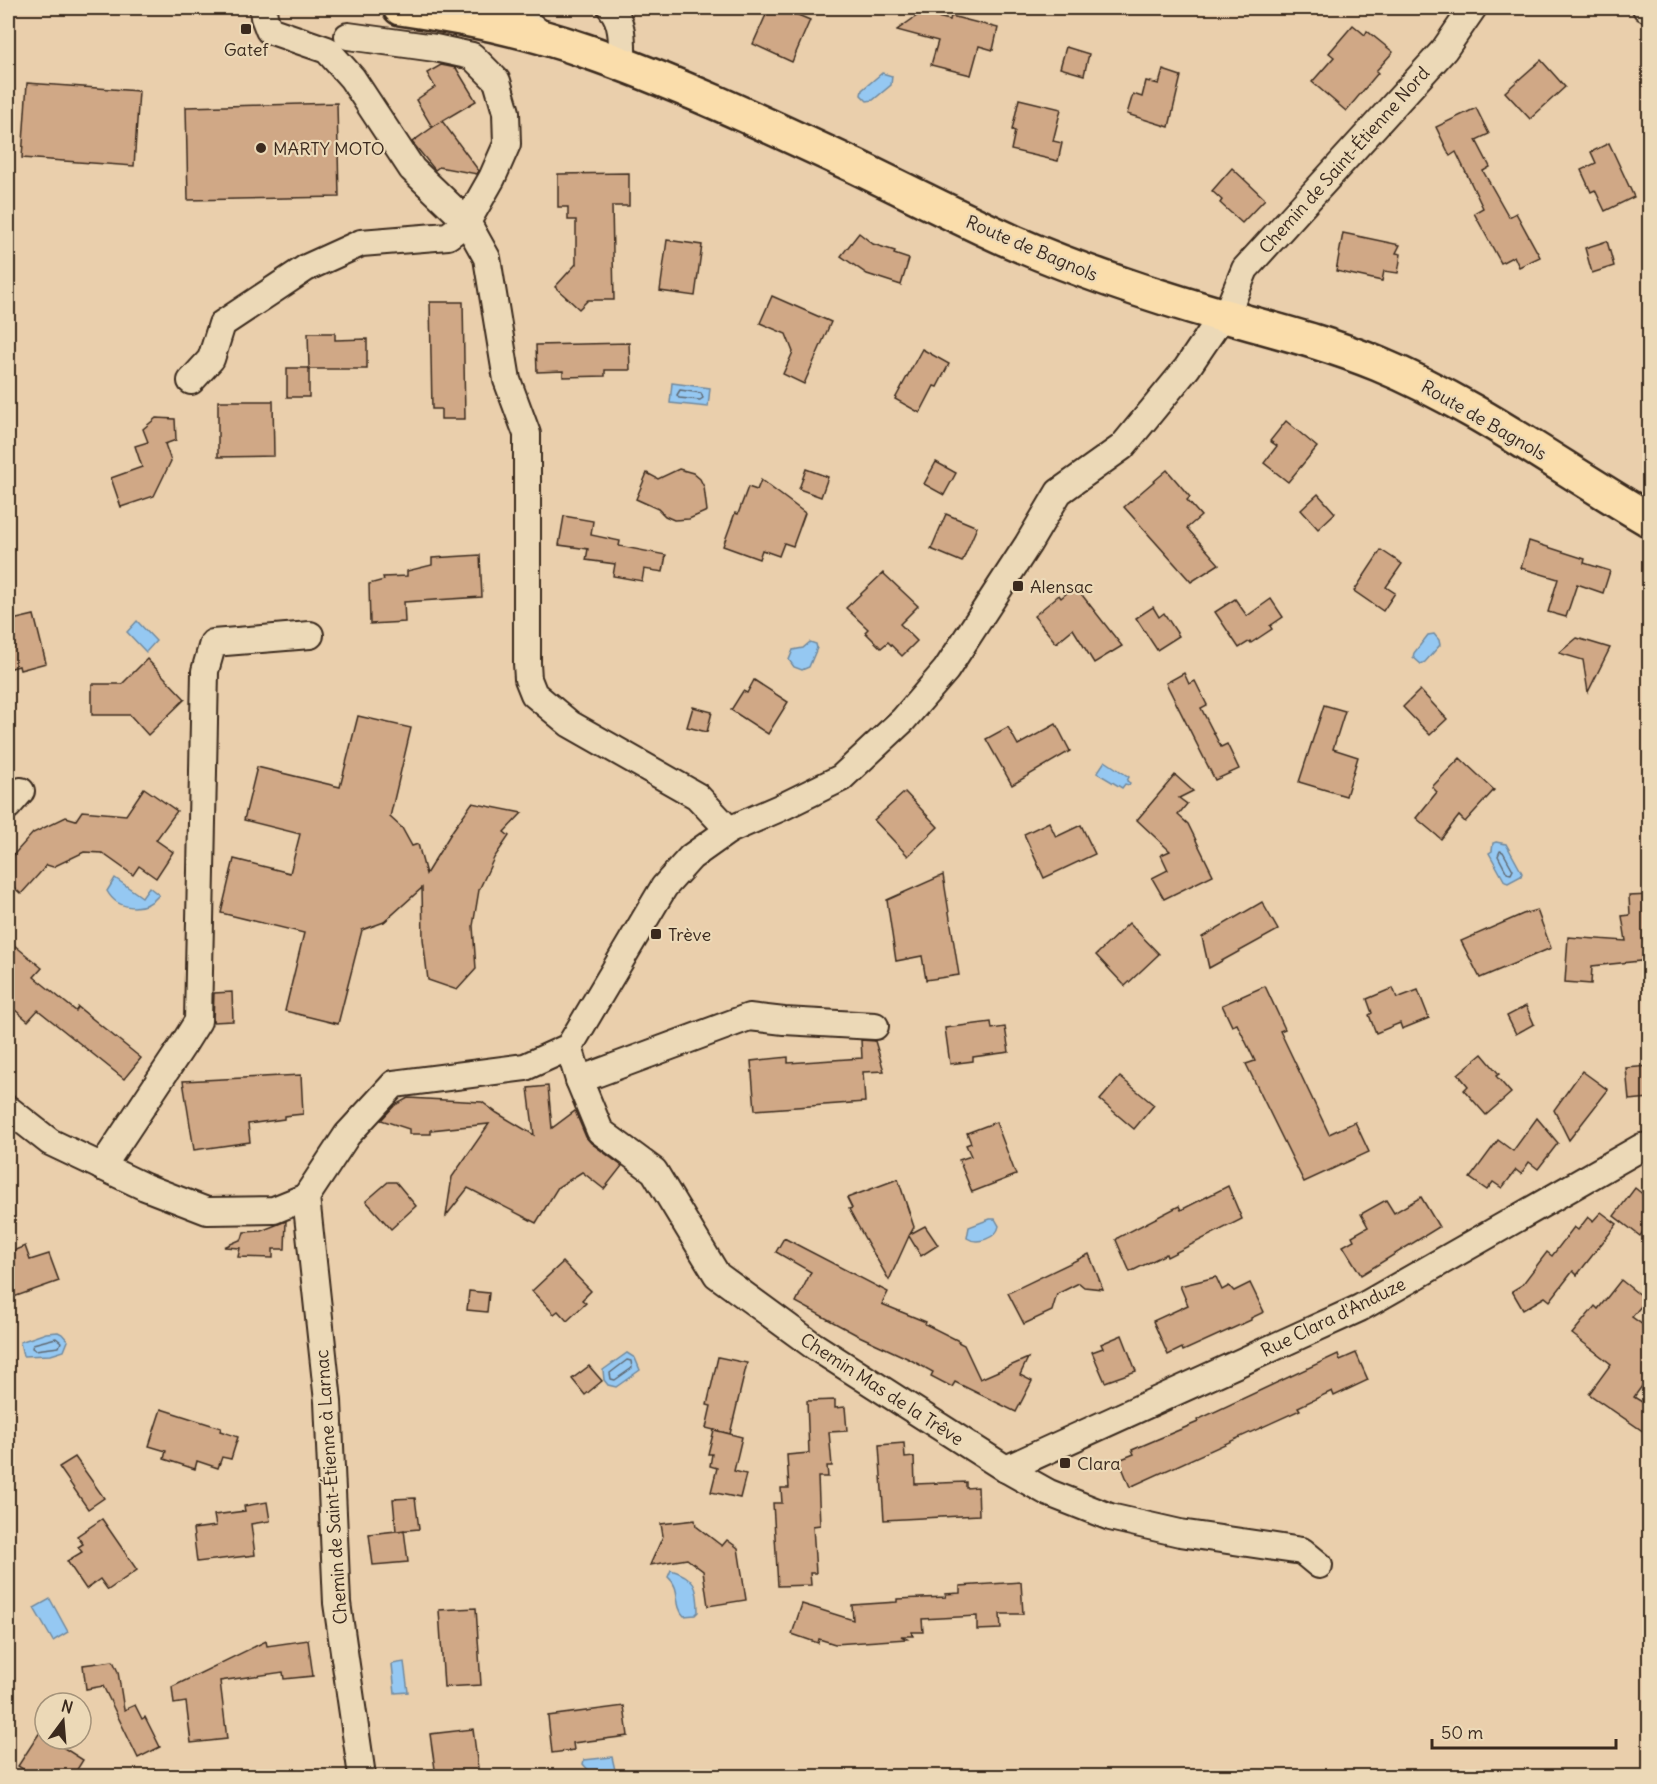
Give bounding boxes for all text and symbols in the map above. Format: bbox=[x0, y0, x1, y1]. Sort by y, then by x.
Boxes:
marker: Gatef bbox=[239, 22, 253, 36]
place label: Gatef bbox=[224, 38, 269, 61]
street label: Chemin de Saint-Étienne Nord bbox=[1254, 61, 1434, 258]
place label: MARTY MOTO bbox=[273, 137, 385, 160]
marker: MARTY MOTO bbox=[254, 141, 268, 155]
street label: Route de Bagnols bbox=[963, 210, 1101, 286]
street label: Route de Bagnols bbox=[1417, 375, 1551, 465]
place label: Alensac bbox=[1030, 575, 1093, 598]
marker: Alensac bbox=[1011, 579, 1025, 593]
place label: Trève bbox=[668, 923, 711, 946]
marker: Trève bbox=[649, 927, 663, 941]
street label: Rue Clara d'Anduze bbox=[1257, 1272, 1409, 1362]
street label: Chemin Mas de la Trêve bbox=[796, 1328, 968, 1450]
street label: Chemin de Saint-Étienne à Larnac bbox=[310, 1349, 352, 1625]
place label: Clara bbox=[1077, 1452, 1121, 1475]
marker: Clara bbox=[1058, 1456, 1072, 1470]
north arrow bbox=[33, 1691, 93, 1751]
text: N bbox=[59, 1695, 75, 1718]
scale bar bbox=[1432, 1712, 1616, 1750]
text: 50 m bbox=[1441, 1721, 1483, 1744]

